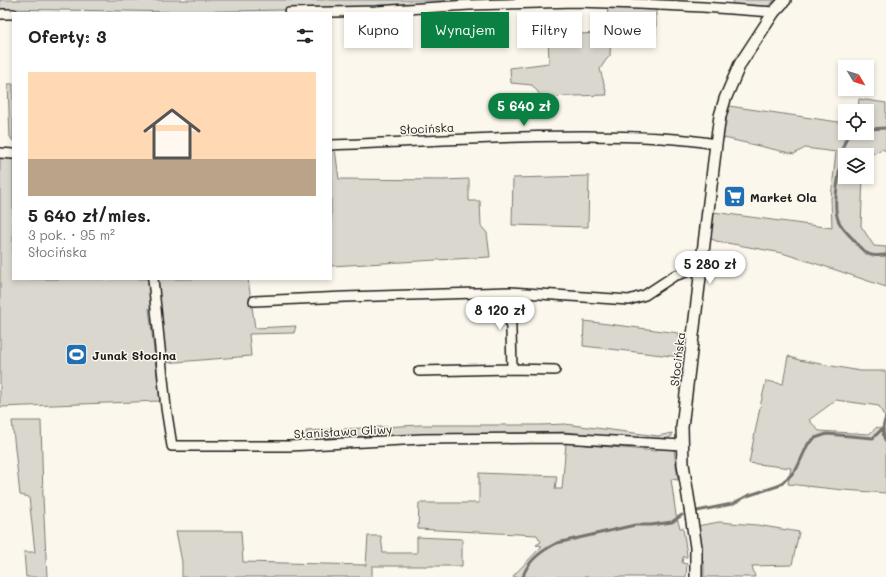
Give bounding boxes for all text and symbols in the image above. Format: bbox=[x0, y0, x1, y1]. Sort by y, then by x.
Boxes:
chip: Kupno bbox=[344, 12, 413, 48]
chip: Wynajem bbox=[421, 12, 509, 48]
chip: Filtry bbox=[517, 12, 582, 48]
chip: Nowe bbox=[590, 12, 656, 48]
text: Oferty: 3 bbox=[28, 25, 107, 47]
icon: filters bbox=[294, 25, 316, 47]
north arrow bbox=[838, 60, 874, 96]
map controls bbox=[838, 60, 874, 184]
pin: 5 640 zł bbox=[483, 93, 565, 127]
text: 5 640 zł bbox=[497, 97, 551, 114]
icon: home bbox=[136, 98, 208, 170]
button: locate bbox=[838, 104, 874, 140]
street label: Słocińska bbox=[399, 119, 455, 137]
button: layers bbox=[838, 148, 874, 184]
supermarket icon: Market Ola bbox=[721, 184, 747, 210]
place label: Market Ola bbox=[750, 189, 817, 205]
text: 5 640 zł/mies. bbox=[28, 204, 151, 226]
text: 3 pok. · 95 m² bbox=[28, 226, 115, 243]
text: Słocińska bbox=[28, 243, 87, 260]
pin: 5 280 zł bbox=[669, 251, 751, 285]
text: 5 280 zł bbox=[684, 255, 736, 272]
pin: 8 120 zł bbox=[459, 297, 541, 331]
text: 8 120 zł bbox=[475, 301, 525, 318]
street label: Słocińska bbox=[666, 331, 688, 387]
sports icon: Junak Słocina bbox=[64, 342, 90, 368]
place label: Junak Słocina bbox=[92, 347, 176, 363]
street label: Stanisława Gliwy bbox=[293, 420, 393, 442]

